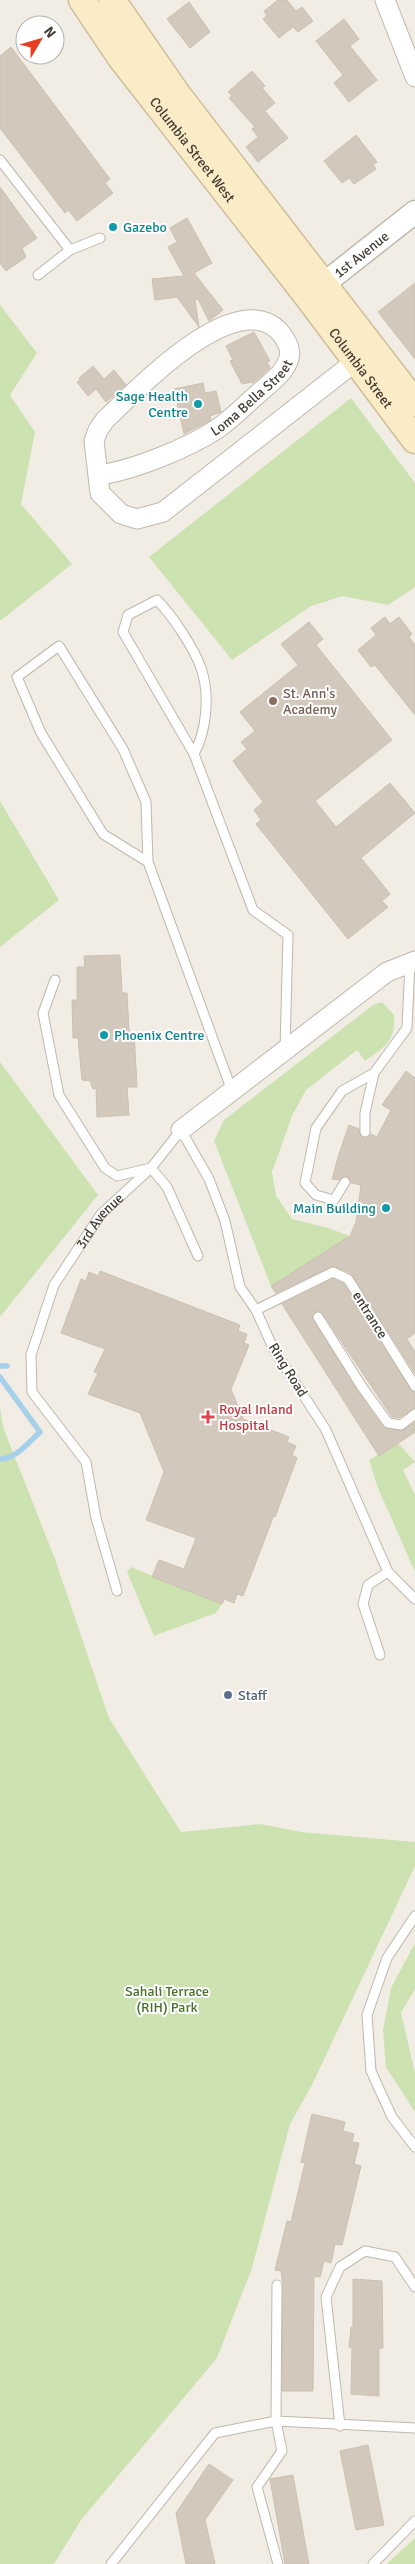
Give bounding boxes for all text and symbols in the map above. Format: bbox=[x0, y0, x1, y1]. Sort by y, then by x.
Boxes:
north arrow bbox=[15, 15, 65, 65]
text: N bbox=[40, 23, 60, 41]
street label: Columbia Street West bbox=[146, 93, 239, 205]
place label: Gazebo bbox=[123, 219, 167, 236]
marker: Gazebo bbox=[107, 221, 119, 233]
street label: 1st Avenue bbox=[330, 227, 392, 281]
street label: Columbia Street bbox=[325, 324, 397, 412]
street label: Loma Bella Street bbox=[207, 357, 296, 439]
place label: Sage Health Centre bbox=[116, 388, 188, 421]
marker: Sage Health Centre bbox=[192, 398, 204, 410]
place label: St. Ann's Academy bbox=[283, 685, 337, 718]
marker: St. Ann's Academy bbox=[267, 695, 279, 707]
place label: Phoenix Centre bbox=[114, 1027, 205, 1044]
marker: Phoenix Centre bbox=[98, 1029, 110, 1041]
street label: 3rd Avenue bbox=[72, 1189, 127, 1252]
place label: Main Building bbox=[293, 1200, 376, 1217]
marker: Main Building bbox=[380, 1202, 392, 1214]
street label: entrance bbox=[349, 1288, 391, 1342]
street label: Ring Road bbox=[265, 1340, 311, 1400]
place label: Royal Inland Hospital bbox=[219, 1401, 293, 1434]
marker: Royal Inland Hospital bbox=[201, 1410, 215, 1424]
place label: Staff bbox=[238, 1687, 268, 1704]
marker: Staff bbox=[222, 1689, 234, 1701]
park label: Sahali Terrace (RIH) Park bbox=[125, 1983, 209, 2016]

